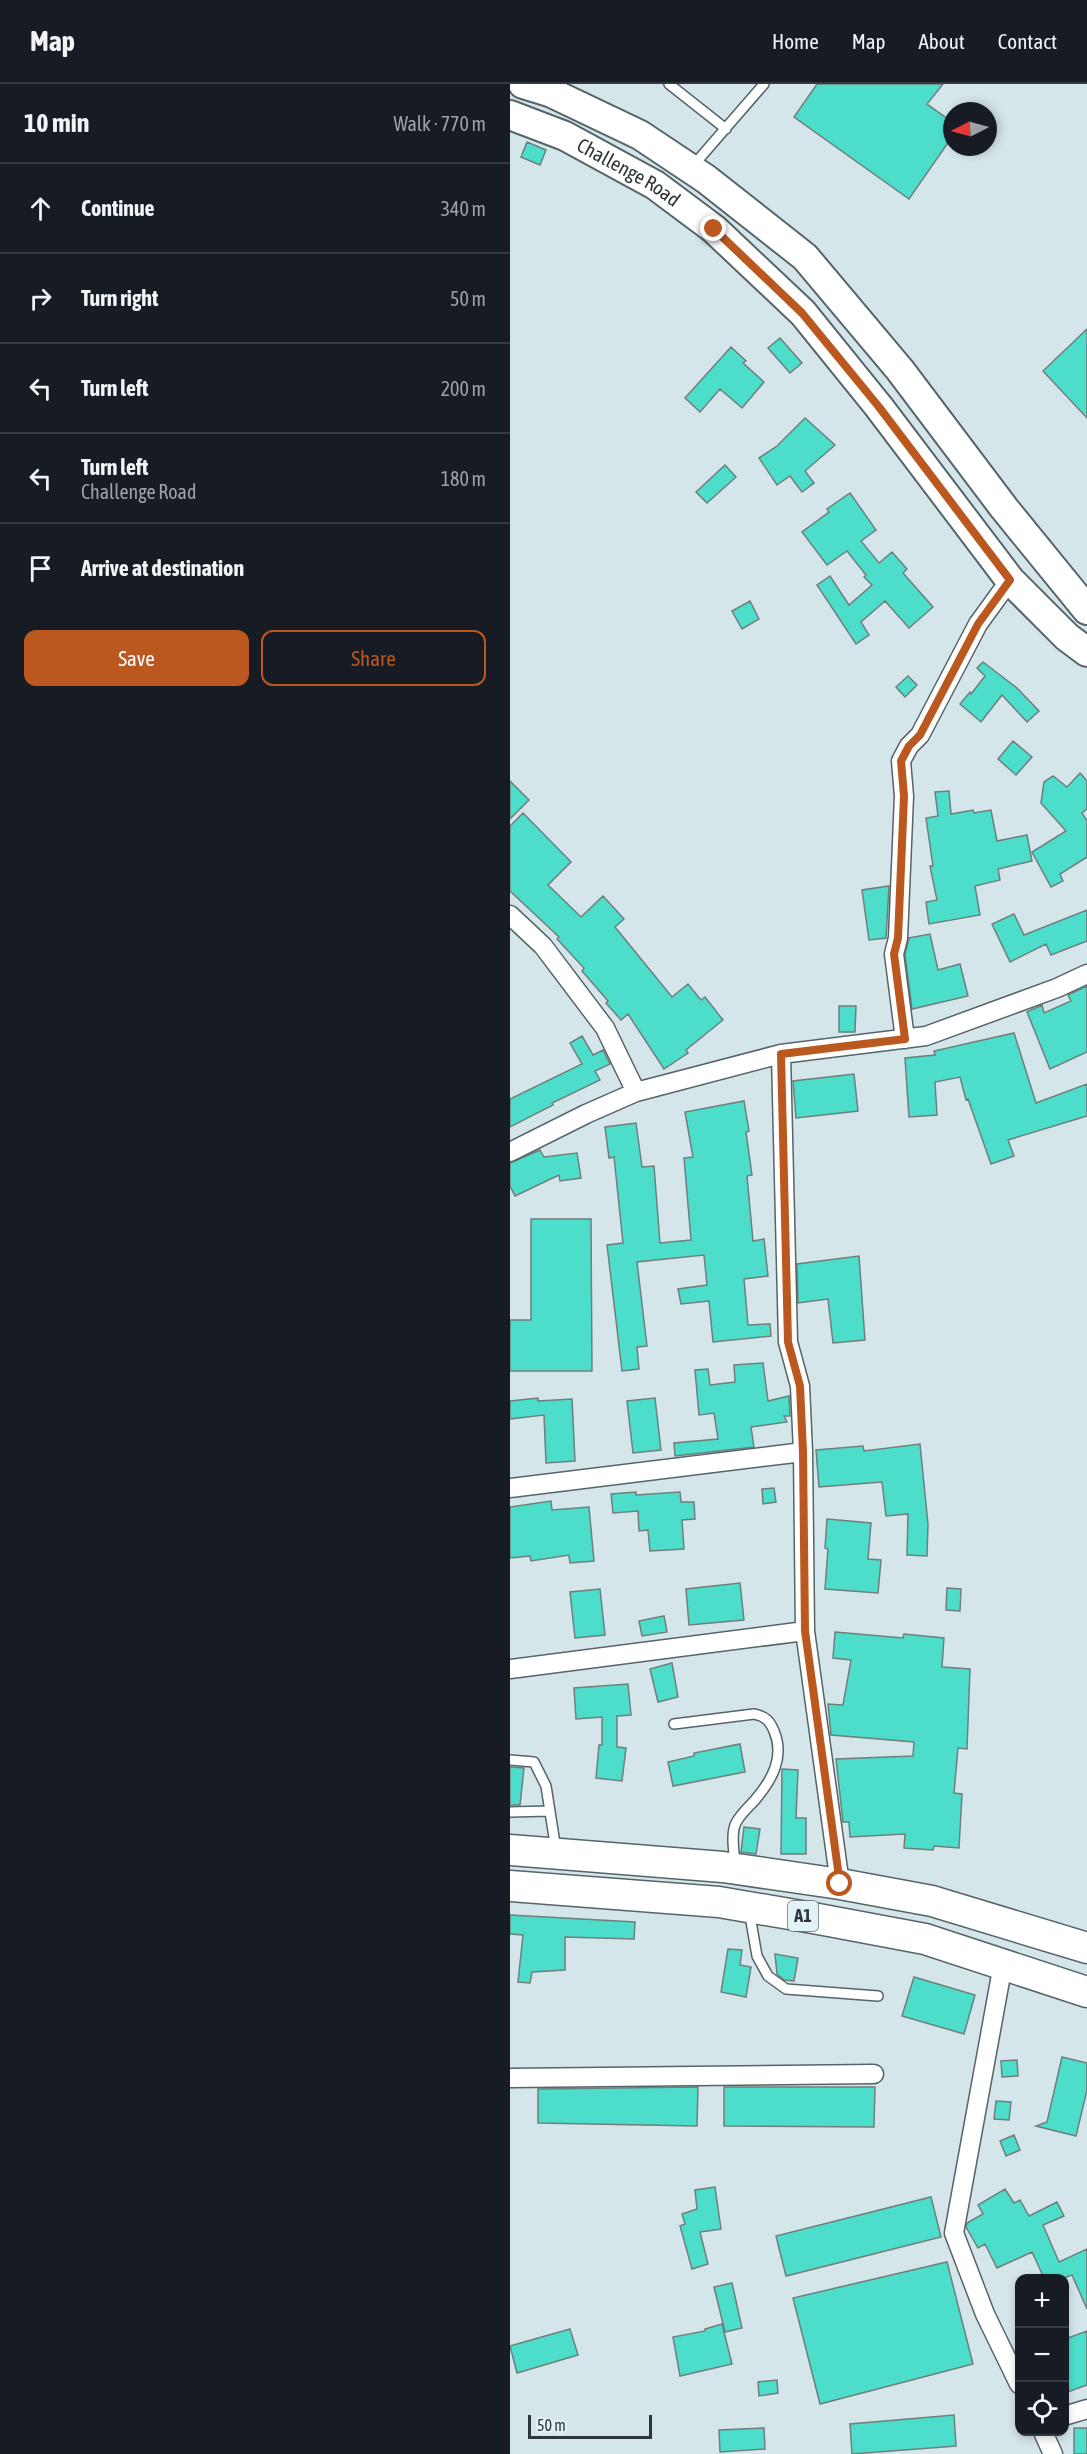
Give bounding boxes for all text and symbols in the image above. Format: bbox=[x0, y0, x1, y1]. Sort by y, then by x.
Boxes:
text: Map bbox=[30, 25, 75, 57]
text: Home bbox=[772, 29, 819, 53]
text: Map bbox=[852, 29, 886, 53]
text: About bbox=[919, 29, 965, 53]
text: Contact bbox=[998, 29, 1057, 53]
north arrow bbox=[943, 102, 997, 156]
text: 10 min bbox=[24, 108, 89, 138]
text: Walk · 770 m bbox=[394, 112, 486, 135]
street label: Challenge Road bbox=[573, 133, 685, 211]
icon: ahead bbox=[24, 192, 57, 225]
text: Continue bbox=[81, 195, 155, 221]
text: 340 m bbox=[441, 197, 486, 220]
route end bbox=[700, 215, 726, 241]
icon: right bbox=[24, 282, 57, 315]
text: Turn right bbox=[81, 285, 158, 311]
text: 50 m bbox=[450, 287, 486, 310]
icon: left bbox=[24, 372, 57, 405]
text: Turn left bbox=[81, 375, 148, 401]
text: 200 m bbox=[441, 377, 486, 400]
text: Turn left bbox=[81, 454, 148, 480]
icon: left bbox=[24, 462, 57, 495]
text: 180 m bbox=[441, 467, 486, 490]
text: Challenge Road bbox=[81, 480, 196, 503]
icon: arrive bbox=[24, 552, 57, 585]
text: Arrive at destination bbox=[81, 555, 244, 581]
button: Save bbox=[24, 630, 249, 686]
button: Share bbox=[261, 630, 486, 686]
route start bbox=[826, 1870, 852, 1896]
road number: A1 bbox=[788, 1901, 818, 1931]
map controls bbox=[1015, 2274, 1069, 2436]
button: + bbox=[1015, 2274, 1069, 2328]
button: − bbox=[1015, 2328, 1069, 2382]
button: locate bbox=[1015, 2382, 1069, 2436]
scale bar bbox=[528, 2412, 652, 2440]
text: 50 m bbox=[537, 2416, 566, 2434]

